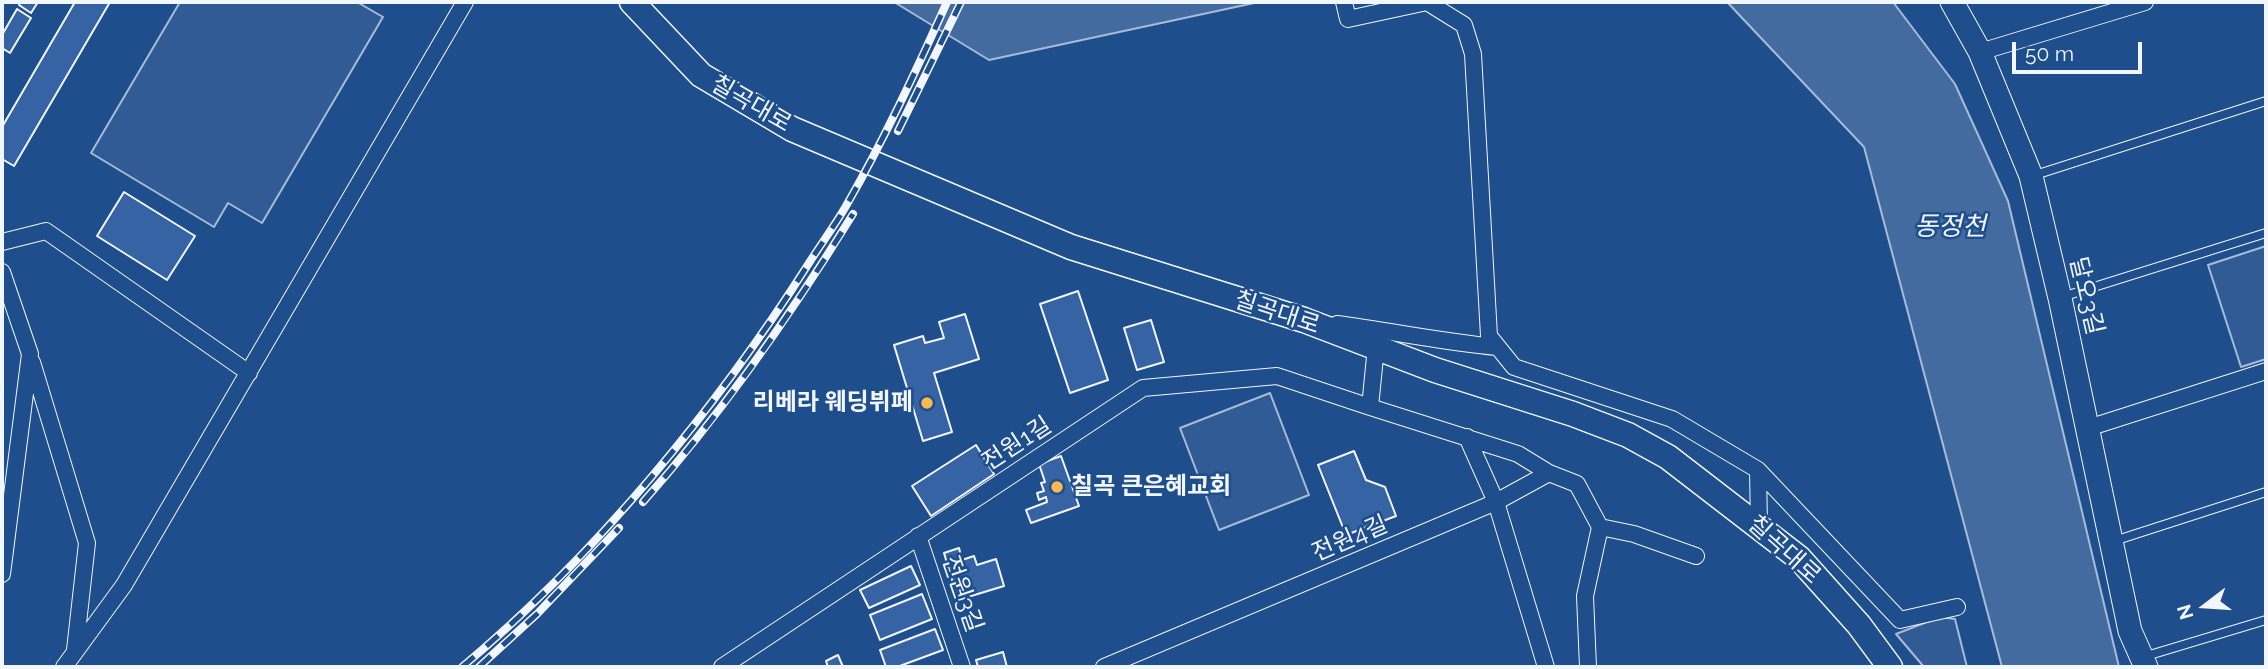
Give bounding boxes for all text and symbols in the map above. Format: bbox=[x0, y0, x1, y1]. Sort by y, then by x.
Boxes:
scale bar bbox=[2016, 28, 2146, 72]
text: 50 m bbox=[2025, 41, 2074, 66]
street label: 칠곡대로 bbox=[706, 69, 796, 139]
water label: 동정천 bbox=[1914, 211, 1986, 243]
street label: 달오3길 bbox=[2063, 254, 2109, 338]
street label: 칠곡대로 bbox=[1231, 286, 1323, 340]
place label: 리베라 웨딩뷔페 bbox=[753, 389, 913, 417]
marker: 리베라 웨딩뷔페 bbox=[919, 395, 935, 411]
street label: 전원1길 bbox=[977, 411, 1057, 477]
place label: 칠곡 큰은혜교회 bbox=[1071, 473, 1231, 501]
marker: 칠곡 큰은혜교회 bbox=[1049, 479, 1065, 495]
street label: 전원4길 bbox=[1308, 510, 1392, 568]
street label: 칠곡대로 bbox=[1742, 510, 1826, 590]
street label: 전원3길 bbox=[936, 552, 988, 636]
north arrow bbox=[2170, 571, 2240, 641]
text: N bbox=[2172, 602, 2198, 622]

